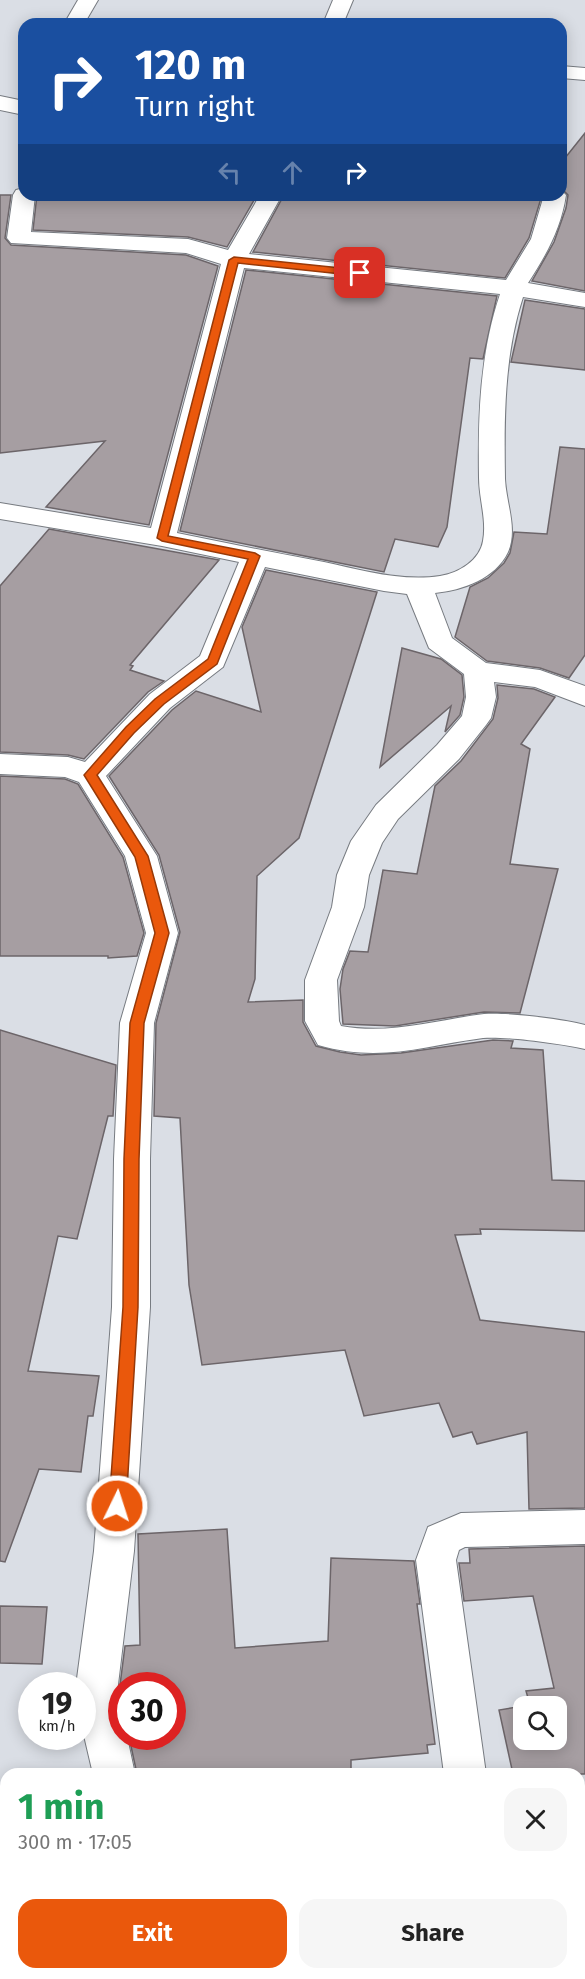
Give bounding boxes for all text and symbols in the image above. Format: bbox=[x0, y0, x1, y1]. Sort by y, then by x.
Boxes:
text: 120 m bbox=[135, 40, 246, 90]
icon: right bbox=[36, 42, 114, 120]
text: Turn right bbox=[135, 91, 255, 123]
icon: left bbox=[213, 156, 246, 189]
icon: ahead bbox=[276, 156, 309, 189]
icon: right bbox=[339, 156, 372, 189]
pin bbox=[334, 247, 385, 298]
icon: arrive bbox=[343, 256, 376, 289]
position arrow bbox=[85, 1474, 149, 1538]
speed limit sign: 30 bbox=[108, 1672, 186, 1750]
text: 19 bbox=[42, 1686, 72, 1722]
map controls bbox=[513, 1696, 567, 1750]
button: search bbox=[513, 1696, 567, 1750]
text: km/h bbox=[38, 1717, 76, 1735]
text: 1 min bbox=[18, 1785, 105, 1829]
button: close bbox=[504, 1788, 567, 1851]
text: 300 m · 17:05 bbox=[18, 1830, 132, 1854]
button: Exit bbox=[18, 1899, 287, 1968]
button: Share bbox=[299, 1899, 567, 1968]

